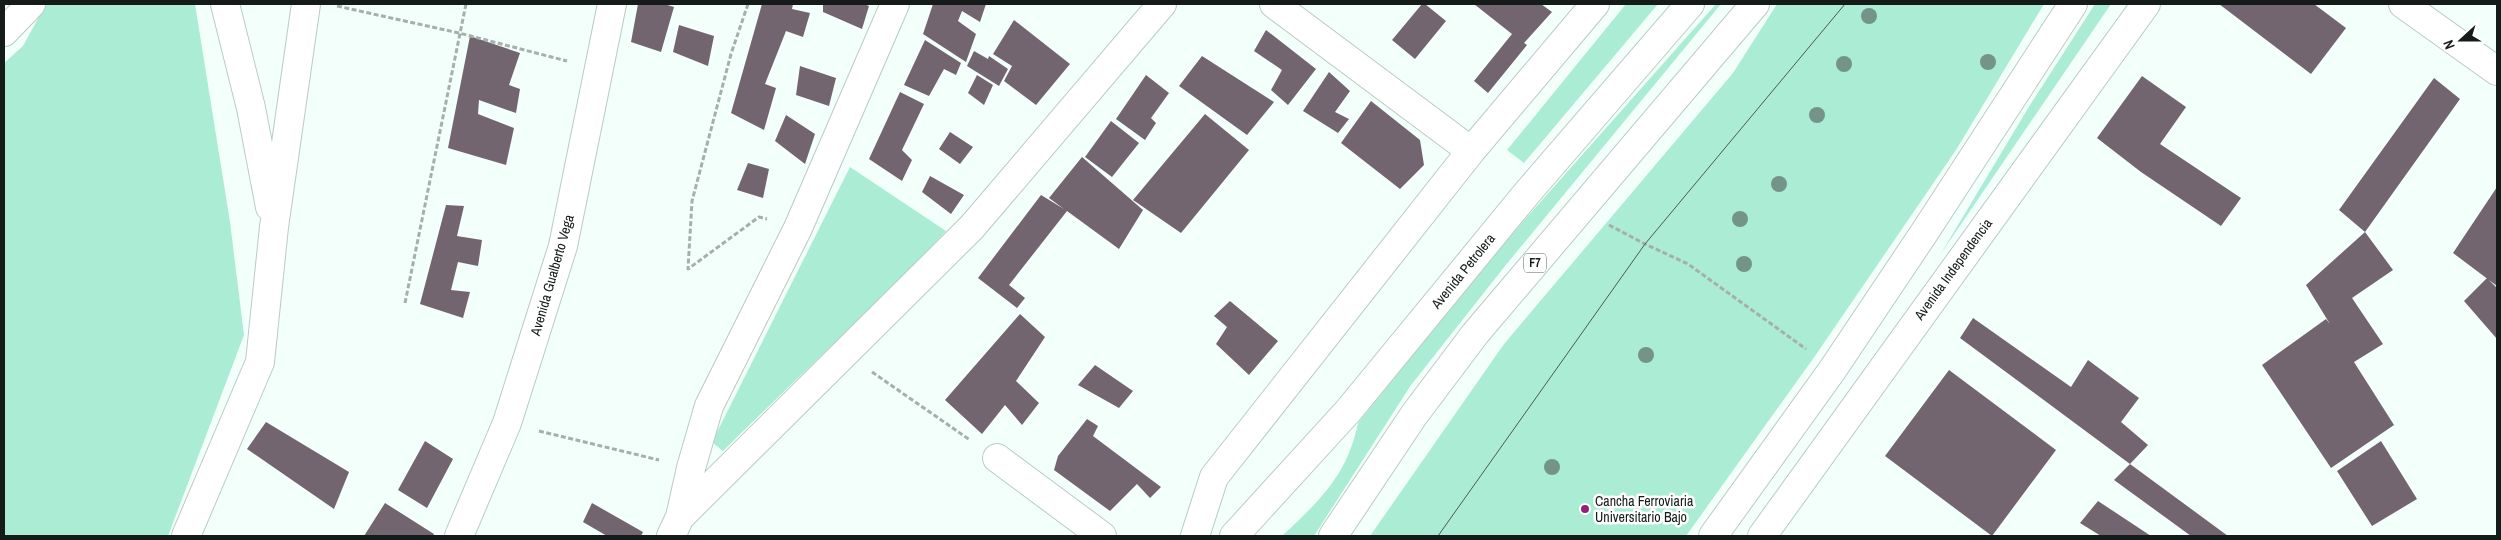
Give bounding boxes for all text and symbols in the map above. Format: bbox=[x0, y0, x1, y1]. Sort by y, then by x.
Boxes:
north arrow bbox=[2436, 15, 2486, 65]
text: N bbox=[2439, 38, 2459, 52]
street label: Avenida Gualberto Vega bbox=[526, 212, 578, 338]
street label: Avenida Independencia bbox=[1910, 214, 1996, 324]
street label: Avenida Petrolera bbox=[1427, 229, 1499, 313]
road number: F7 bbox=[1524, 254, 1546, 272]
place label: Cancha Ferroviaria Universitario Bajo bbox=[1595, 492, 1694, 526]
marker: Cancha Ferroviaria Universitario Bajo bbox=[1579, 503, 1591, 515]

